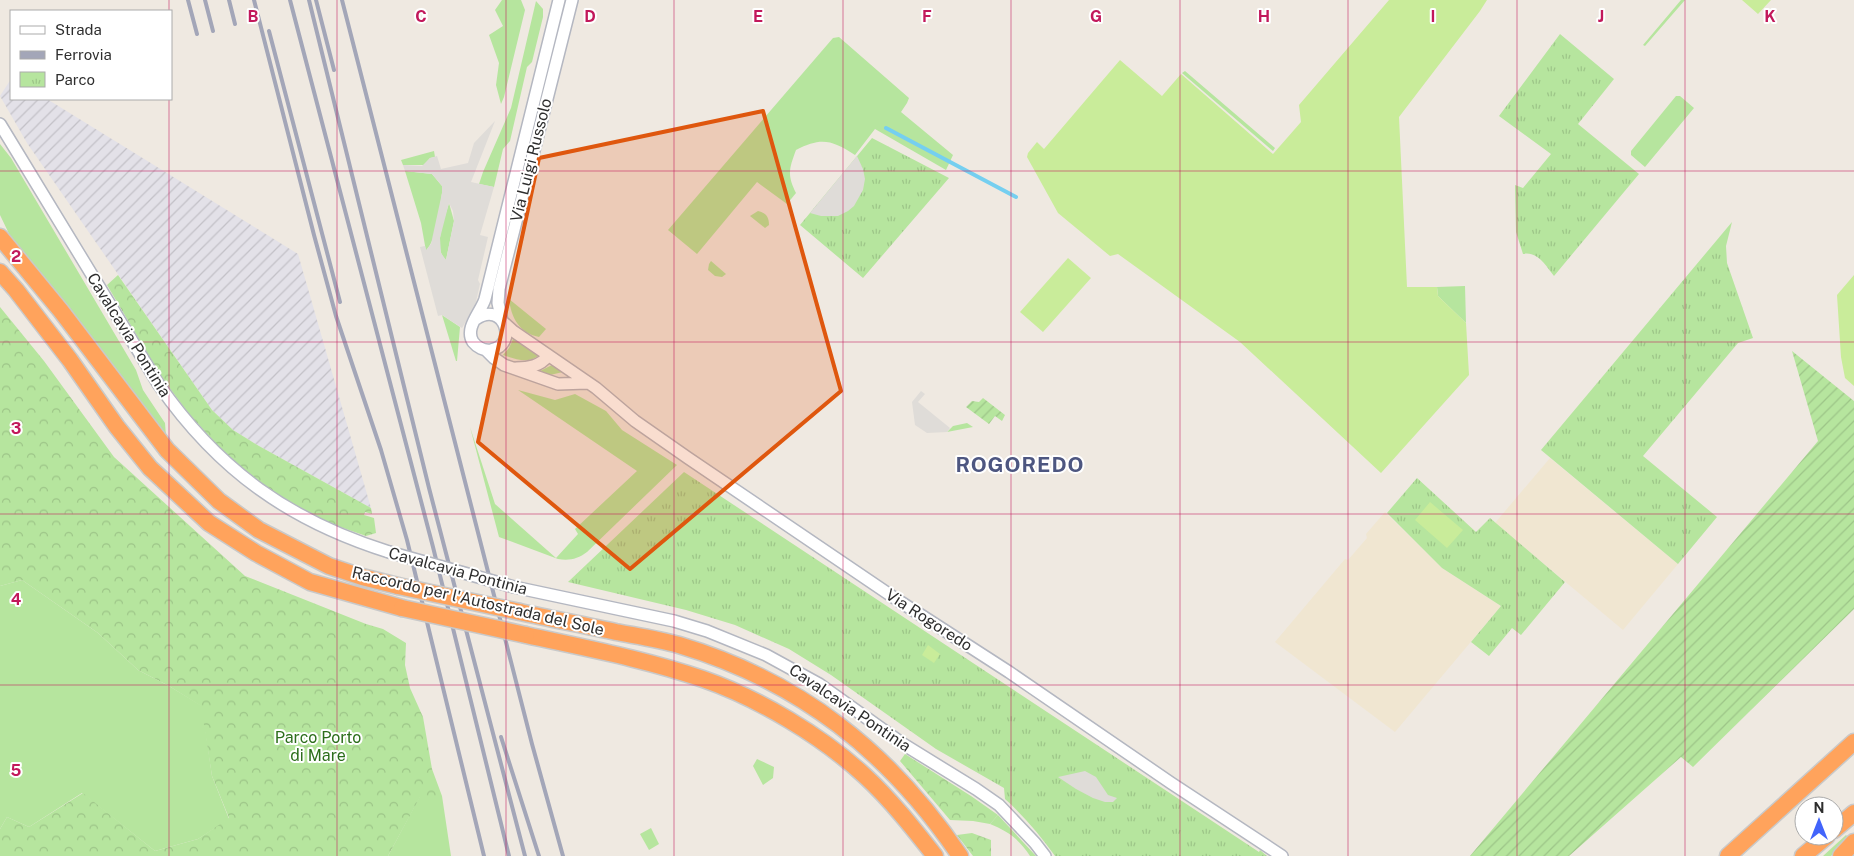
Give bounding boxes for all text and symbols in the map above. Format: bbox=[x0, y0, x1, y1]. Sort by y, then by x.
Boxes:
text: B bbox=[248, 7, 259, 26]
text: C bbox=[415, 7, 427, 26]
text: D bbox=[584, 7, 596, 26]
text: E bbox=[753, 7, 763, 26]
text: F bbox=[922, 7, 932, 26]
text: G bbox=[1090, 7, 1102, 26]
text: H bbox=[1258, 7, 1270, 26]
text: I bbox=[1431, 7, 1435, 26]
text: J bbox=[1598, 7, 1604, 26]
text: K bbox=[1764, 7, 1776, 26]
legend bbox=[10, 10, 172, 100]
text: Strada bbox=[55, 21, 102, 38]
text: Ferrovia bbox=[55, 46, 112, 63]
text: Parco bbox=[55, 71, 95, 88]
street label: Via Luigi Russolo bbox=[506, 96, 556, 224]
text: 2 bbox=[11, 247, 21, 266]
street label: Cavalcavia Pontinia bbox=[83, 269, 175, 401]
text: 3 bbox=[11, 419, 21, 438]
district label: ROGOREDO bbox=[955, 452, 1085, 477]
street label: Cavalcavia Pontinia bbox=[387, 543, 529, 599]
street label: Raccordo per l'Autostrada del Sole bbox=[350, 563, 606, 639]
street label: Via Rogoredo bbox=[882, 585, 976, 655]
text: 4 bbox=[11, 590, 22, 609]
street label: Cavalcavia Pontinia bbox=[785, 660, 915, 756]
park label: Parco Porto di Mare bbox=[275, 728, 361, 765]
text: 5 bbox=[11, 761, 22, 780]
north arrow bbox=[1794, 796, 1844, 846]
text: N bbox=[1814, 800, 1824, 816]

